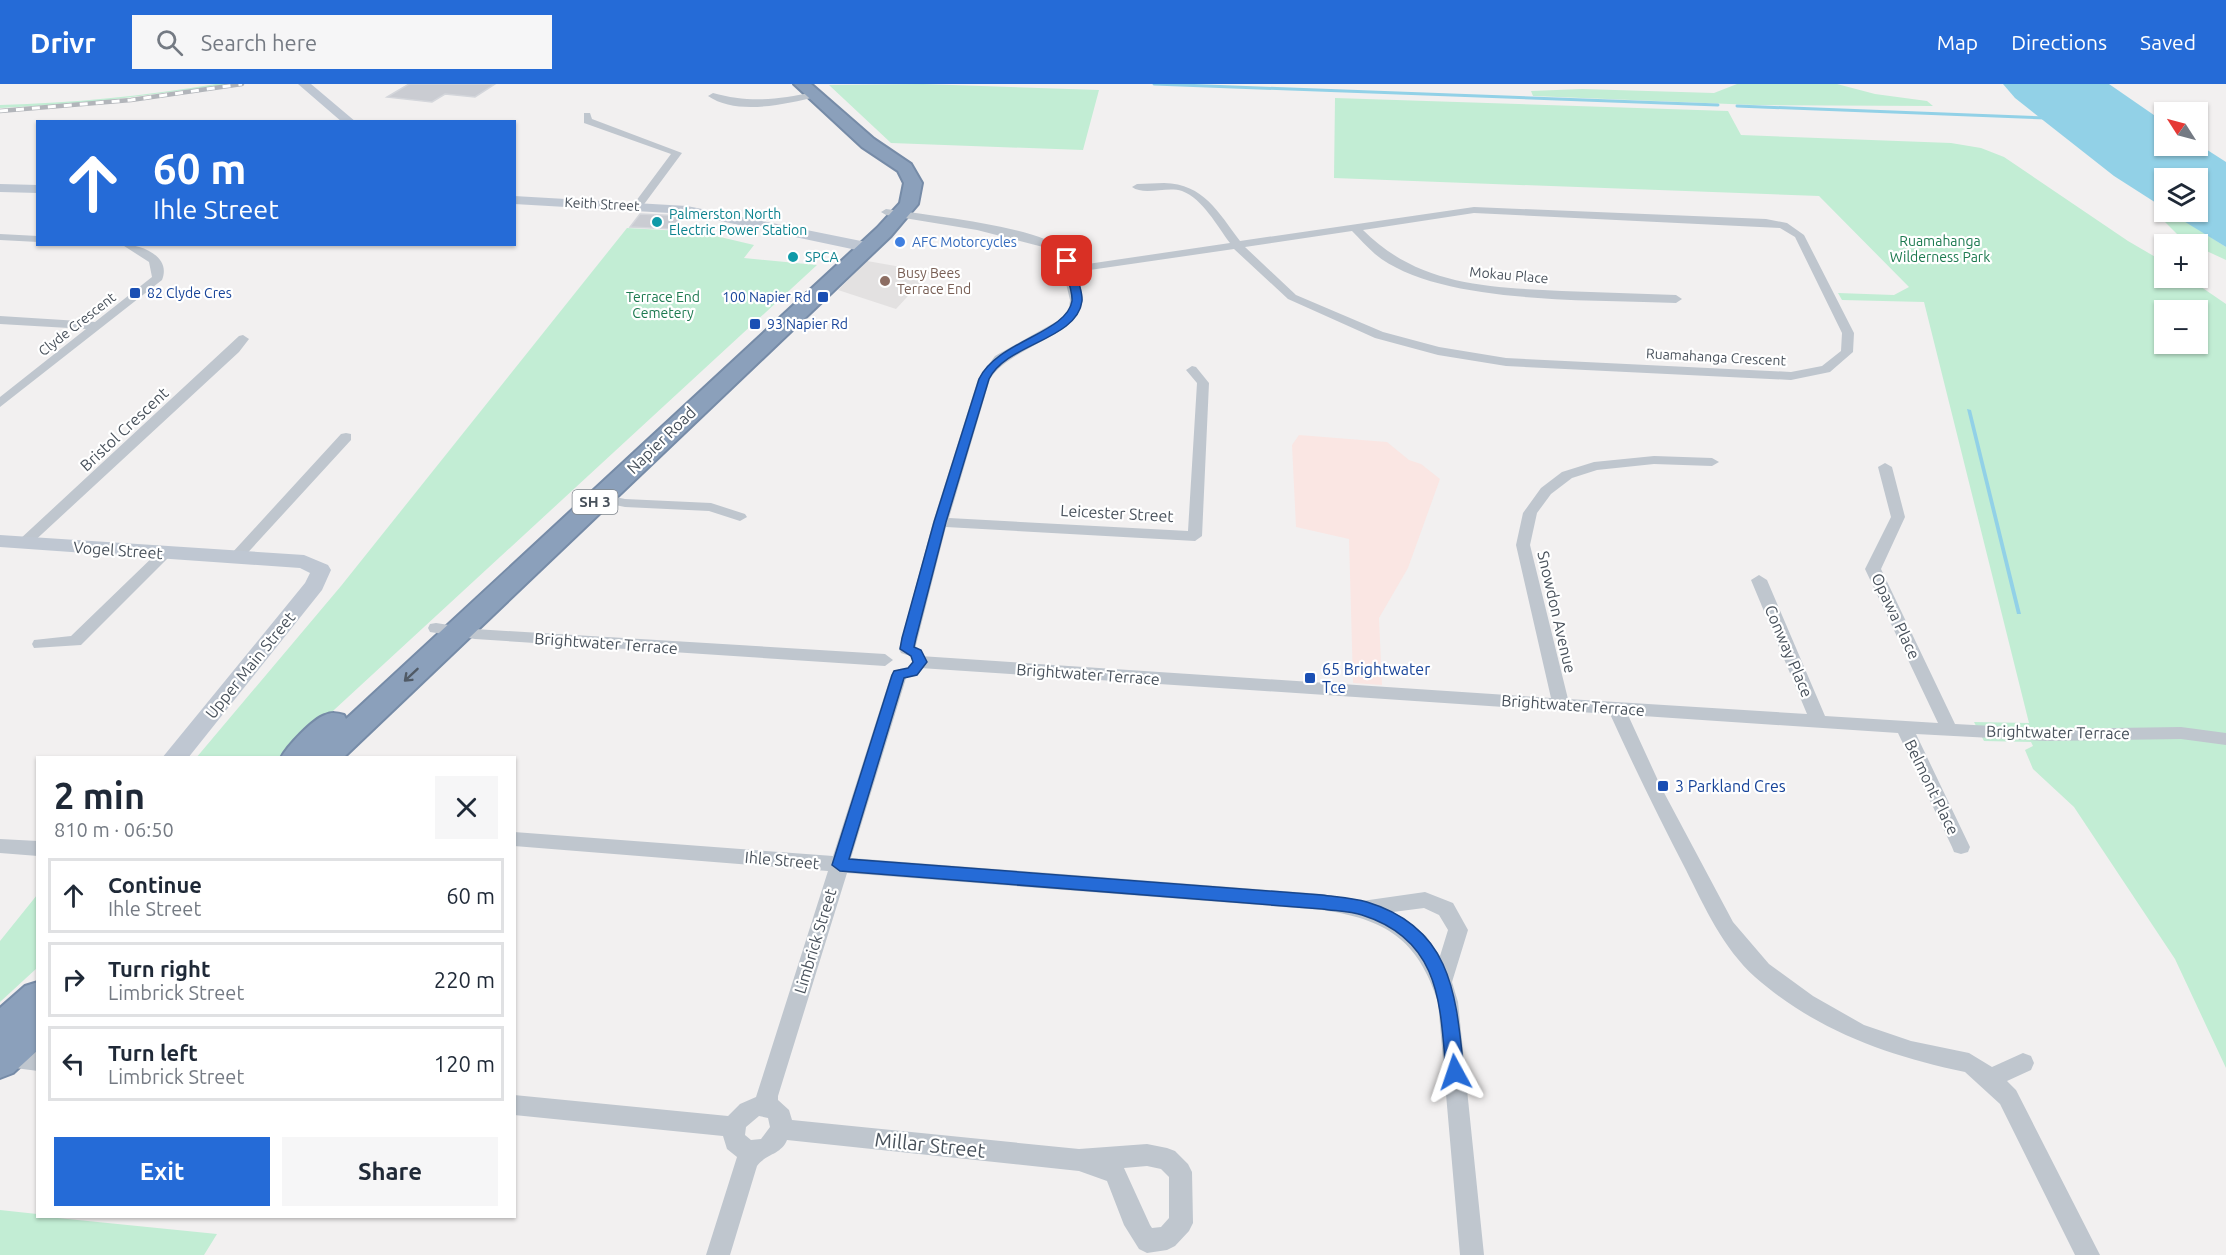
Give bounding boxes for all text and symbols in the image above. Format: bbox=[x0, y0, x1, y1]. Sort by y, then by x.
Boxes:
search box bbox=[132, 15, 552, 69]
icon: search bbox=[153, 26, 186, 59]
text: Drivr bbox=[30, 27, 96, 58]
text: Search here bbox=[201, 30, 317, 55]
text: Map bbox=[1937, 30, 1978, 54]
text: Directions bbox=[2011, 30, 2107, 54]
text: Saved bbox=[2140, 30, 2196, 54]
north arrow bbox=[2154, 102, 2208, 156]
map controls bbox=[2154, 102, 2208, 354]
icon: ahead bbox=[54, 144, 132, 222]
text: 60 m bbox=[153, 145, 247, 192]
button: layers bbox=[2154, 168, 2208, 222]
text: Ihle Street bbox=[153, 194, 279, 224]
street label: Keith Street bbox=[564, 194, 640, 214]
place label: Palmerston North Electric Power Station bbox=[669, 206, 807, 238]
marker: Palmerston North Electric Power Station bbox=[650, 215, 664, 229]
park label: Ruamahanga Wilderness Park bbox=[1890, 233, 1990, 265]
place label: AFC Motorcycles bbox=[912, 234, 1017, 250]
button: + bbox=[2154, 234, 2208, 288]
marker: AFC Motorcycles bbox=[893, 235, 907, 249]
pin bbox=[1041, 235, 1092, 286]
icon: arrive bbox=[1050, 244, 1083, 277]
place label: SPCA bbox=[805, 249, 839, 265]
marker: SPCA bbox=[786, 250, 800, 264]
street label: Mokau Place bbox=[1469, 264, 1549, 286]
place label: Busy Bees Terrace End bbox=[897, 265, 971, 297]
marker: Busy Bees Terrace End bbox=[878, 274, 892, 288]
place label: 82 Clyde Cres bbox=[147, 285, 232, 301]
marker: 82 Clyde Cres bbox=[128, 286, 142, 300]
street label: Clyde Crescent bbox=[35, 289, 119, 359]
park label: Terrace End Cemetery bbox=[626, 289, 700, 321]
place label: 100 Napier Rd bbox=[722, 289, 811, 305]
marker: 100 Napier Rd bbox=[816, 290, 830, 304]
button: − bbox=[2154, 300, 2208, 354]
place label: 93 Napier Rd bbox=[767, 316, 848, 332]
marker: 93 Napier Rd bbox=[748, 317, 762, 331]
street label: Ruamahanga Crescent bbox=[1646, 345, 1787, 369]
street label: Bristol Crescent bbox=[76, 383, 172, 474]
street label: Napier Road bbox=[623, 403, 699, 477]
road number: SH 3 bbox=[572, 490, 618, 514]
street label: Leicester Street bbox=[1060, 501, 1175, 525]
street label: Vogel Street bbox=[73, 538, 164, 562]
street label: Snowdon Avenue bbox=[1534, 549, 1580, 675]
street label: Opawa Place bbox=[1868, 570, 1924, 662]
street label: Conway Place bbox=[1761, 602, 1817, 700]
street label: Upper Main Street bbox=[202, 608, 299, 722]
street label: Brightwater Terrace bbox=[534, 629, 678, 657]
street label: Brightwater Terrace bbox=[1016, 660, 1160, 688]
place label: 65 Brightwater Tce bbox=[1322, 660, 1430, 696]
one-way arrow bbox=[403, 668, 418, 682]
marker: 65 Brightwater Tce bbox=[1303, 671, 1317, 685]
street label: Brightwater Terrace bbox=[1501, 691, 1645, 719]
street label: Brightwater Terrace bbox=[1986, 722, 2130, 742]
street label: Belmont Place bbox=[1901, 736, 1963, 838]
text: 2 min bbox=[54, 775, 145, 816]
button: close bbox=[435, 776, 498, 839]
place label: 3 Parkland Cres bbox=[1675, 777, 1786, 795]
marker: 3 Parkland Cres bbox=[1656, 779, 1670, 793]
text: 810 m · 06:50 bbox=[54, 818, 174, 841]
street label: Ihle Street bbox=[744, 848, 821, 872]
text: Continue bbox=[108, 872, 202, 897]
icon: ahead bbox=[57, 879, 90, 912]
text: 60 m bbox=[446, 883, 495, 908]
street label: Limbrick Street bbox=[790, 886, 840, 996]
text: Ihle Street bbox=[108, 897, 201, 920]
text: Turn right bbox=[108, 956, 210, 981]
icon: right bbox=[57, 963, 90, 996]
text: 220 m bbox=[434, 967, 495, 992]
text: Limbrick Street bbox=[108, 981, 244, 1004]
text: Turn left bbox=[108, 1040, 198, 1065]
position arrow bbox=[1423, 1040, 1487, 1104]
icon: left bbox=[57, 1047, 90, 1080]
text: 120 m bbox=[434, 1051, 495, 1076]
text: Limbrick Street bbox=[108, 1065, 244, 1088]
street label: Millar Street bbox=[874, 1127, 987, 1162]
button: Exit bbox=[54, 1137, 270, 1206]
button: Share bbox=[282, 1137, 498, 1206]

